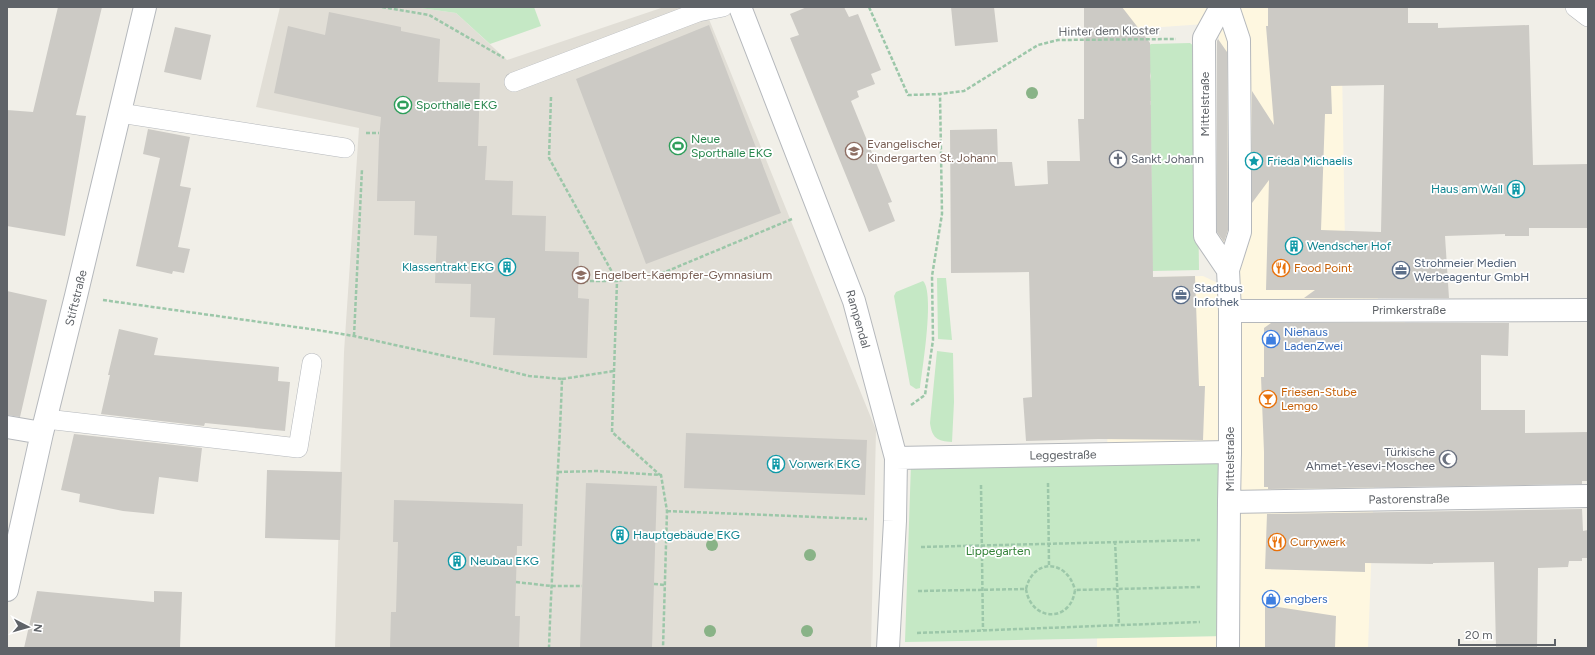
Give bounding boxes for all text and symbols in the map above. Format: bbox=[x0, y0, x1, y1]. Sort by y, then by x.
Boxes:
street label: Hinter dem Kloster bbox=[1058, 23, 1160, 39]
street label: Mittelstraße bbox=[1198, 71, 1212, 136]
sports icon: Sporthalle EKG bbox=[393, 95, 413, 115]
place label: Sporthalle EKG bbox=[416, 98, 497, 112]
place label: Neue Sporthalle EKG bbox=[691, 132, 772, 160]
sports icon: Neue Sporthalle EKG bbox=[668, 136, 688, 156]
place label: Evangelischer Kindergarten St. Johann bbox=[867, 137, 996, 165]
school or university icon: Evangelischer Kindergarten St. Johann bbox=[844, 141, 864, 161]
church icon: Sankt Johann bbox=[1108, 149, 1128, 169]
place icon: Frieda Michaelis bbox=[1244, 151, 1264, 171]
place label: Sankt Johann bbox=[1131, 152, 1204, 166]
place label: Frieda Michaelis bbox=[1267, 154, 1353, 168]
building icon: Haus am Wall bbox=[1506, 179, 1526, 199]
place label: Haus am Wall bbox=[1431, 182, 1503, 196]
building icon: Wendscher Hof bbox=[1284, 236, 1304, 256]
place label: Wendscher Hof bbox=[1307, 239, 1392, 253]
place label: Strohmeier Medien Werbeagentur GmbH bbox=[1414, 256, 1529, 284]
building icon: Klassentrakt EKG bbox=[497, 257, 517, 277]
restaurant icon: Food Point bbox=[1271, 258, 1291, 278]
place label: Klassentrakt EKG bbox=[402, 260, 494, 274]
office icon: Strohmeier Medien Werbeagentur GmbH bbox=[1391, 260, 1411, 280]
place label: Food Point bbox=[1294, 261, 1353, 275]
school or university icon: Engelbert-Kaempfer-Gymnasium bbox=[571, 265, 591, 285]
street label: Stiftstraße bbox=[62, 268, 90, 327]
place label: Engelbert-Kaempfer-Gymnasium bbox=[594, 268, 772, 282]
place label: Stadtbus Infothek bbox=[1194, 281, 1243, 309]
office icon: Stadtbus Infothek bbox=[1171, 285, 1191, 305]
street label: Rampendal bbox=[843, 288, 873, 350]
street label: Primkerstraße bbox=[1372, 303, 1446, 317]
place label: Niehaus LadenZwei bbox=[1284, 325, 1343, 353]
shop icon: Niehaus LadenZwei bbox=[1261, 329, 1281, 349]
place label: Friesen-Stube Lemgo bbox=[1281, 385, 1357, 413]
bar icon: Friesen-Stube Lemgo bbox=[1258, 389, 1278, 409]
street label: Mittelstraße bbox=[1223, 426, 1237, 491]
place label: Türkische Ahmet-Yesevi-Moschee bbox=[1306, 445, 1435, 473]
street label: Leggestraße bbox=[1029, 447, 1097, 463]
mosque icon: Türkische Ahmet-Yesevi-Moschee bbox=[1438, 449, 1458, 469]
building icon: Vorwerk EKG bbox=[766, 454, 786, 474]
place label: Vorwerk EKG bbox=[789, 457, 860, 471]
street label: Pastorenstraße bbox=[1368, 491, 1450, 507]
building icon: Hauptgebäude EKG bbox=[610, 525, 630, 545]
place label: Hauptgebäude EKG bbox=[633, 528, 740, 542]
restaurant icon: Currywerk bbox=[1267, 532, 1287, 552]
place label: Currywerk bbox=[1290, 535, 1346, 549]
park label: Lippegarten bbox=[966, 544, 1031, 558]
building icon: Neubau EKG bbox=[447, 551, 467, 571]
place label: Neubau EKG bbox=[470, 554, 539, 568]
shop icon: engbers bbox=[1261, 589, 1281, 609]
place label: engbers bbox=[1284, 592, 1328, 606]
north arrow bbox=[8, 607, 48, 647]
scale bar bbox=[1459, 621, 1555, 647]
text: N bbox=[31, 623, 44, 633]
text: 20 m bbox=[1465, 628, 1493, 642]

